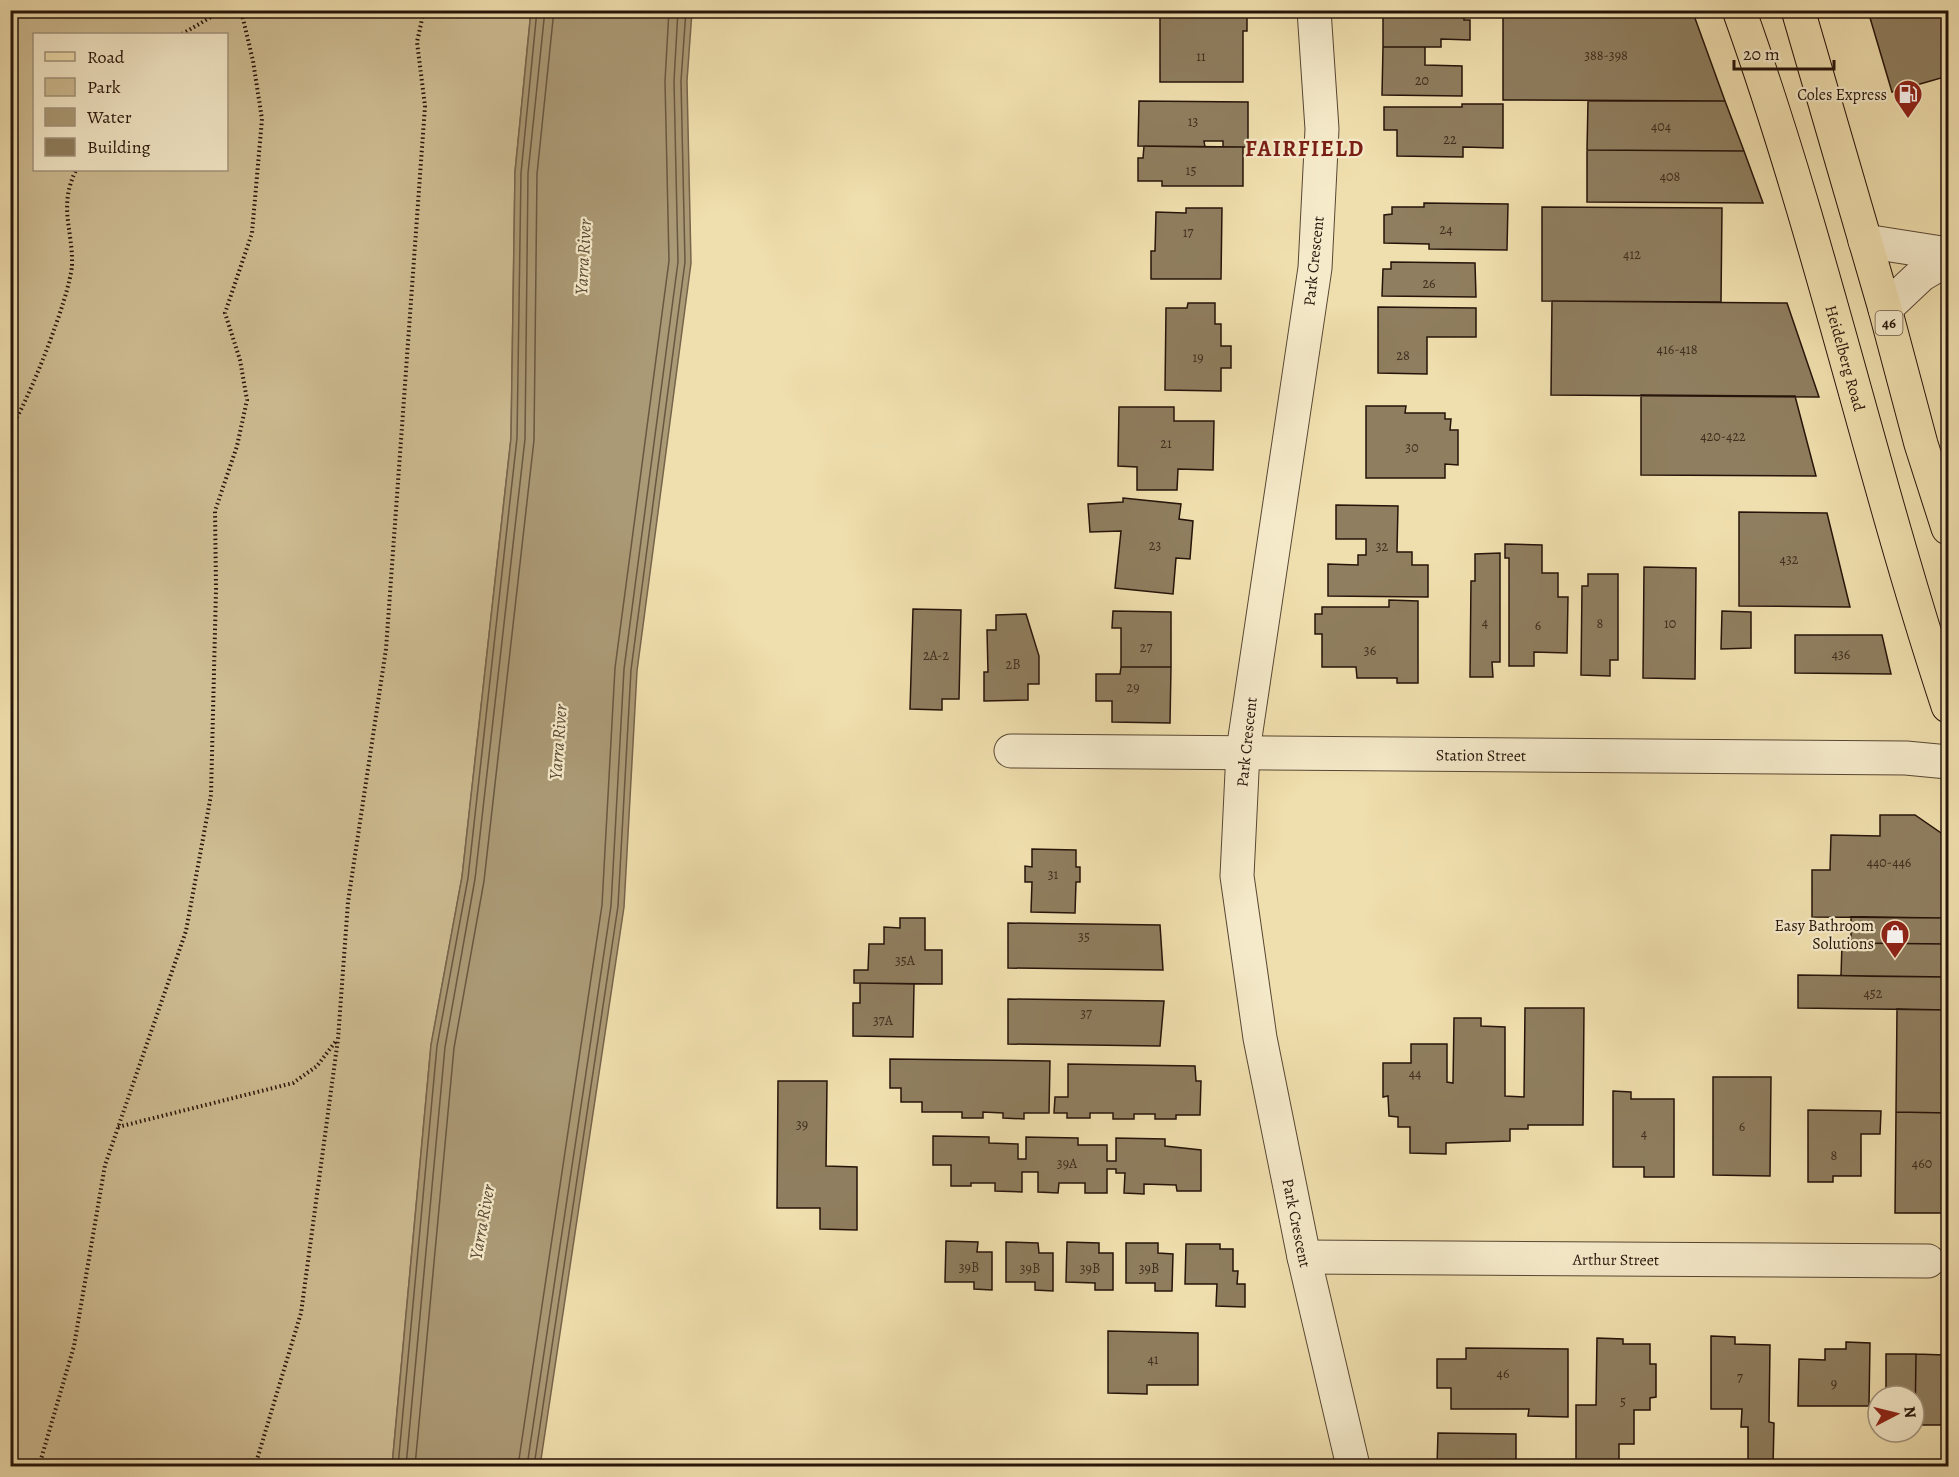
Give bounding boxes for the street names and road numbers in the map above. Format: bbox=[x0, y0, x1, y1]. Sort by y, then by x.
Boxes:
street label: Park Crescent bbox=[1298, 215, 1330, 307]
street label: Heidelberg Road bbox=[1820, 303, 1870, 414]
road number: 46 bbox=[1876, 311, 1902, 335]
street label: Park Crescent bbox=[1231, 696, 1263, 788]
street label: Station Street bbox=[1436, 744, 1526, 767]
street label: Park Crescent bbox=[1276, 1177, 1316, 1270]
street label: Arthur Street bbox=[1572, 1249, 1659, 1271]

